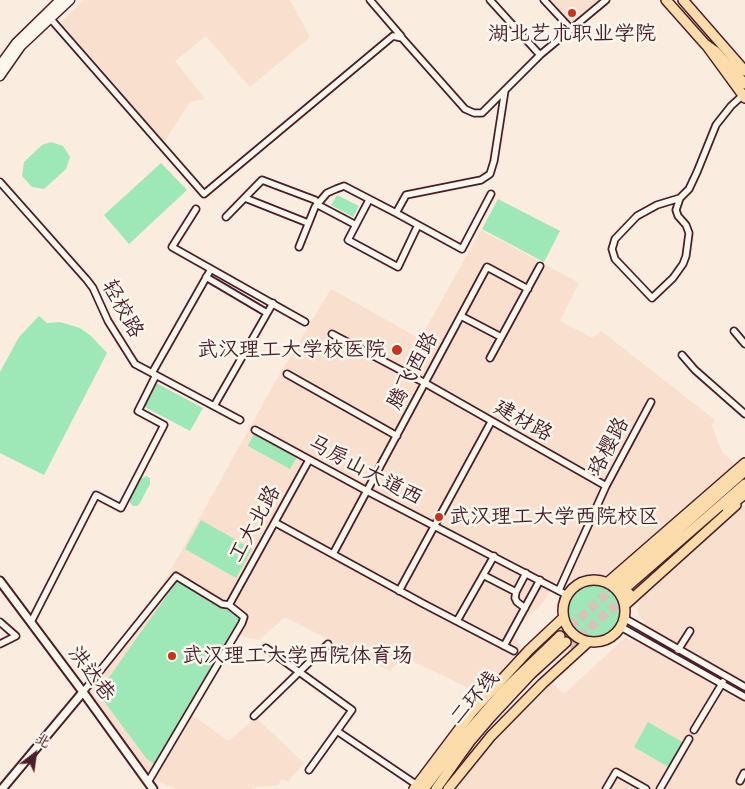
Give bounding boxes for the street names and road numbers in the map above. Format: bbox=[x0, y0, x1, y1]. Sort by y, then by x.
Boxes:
street label: 轻校路 bbox=[96, 275, 148, 343]
street label: 腾飞西路 bbox=[382, 328, 444, 414]
street label: 建材路 bbox=[489, 395, 557, 447]
street label: 珞樱路 bbox=[583, 413, 635, 481]
street label: 马房山大道西 bbox=[303, 430, 427, 512]
street label: 工大北路 bbox=[224, 481, 286, 567]
street label: 洪达巷 bbox=[62, 641, 120, 707]
street label: 二环线 bbox=[445, 666, 505, 730]

